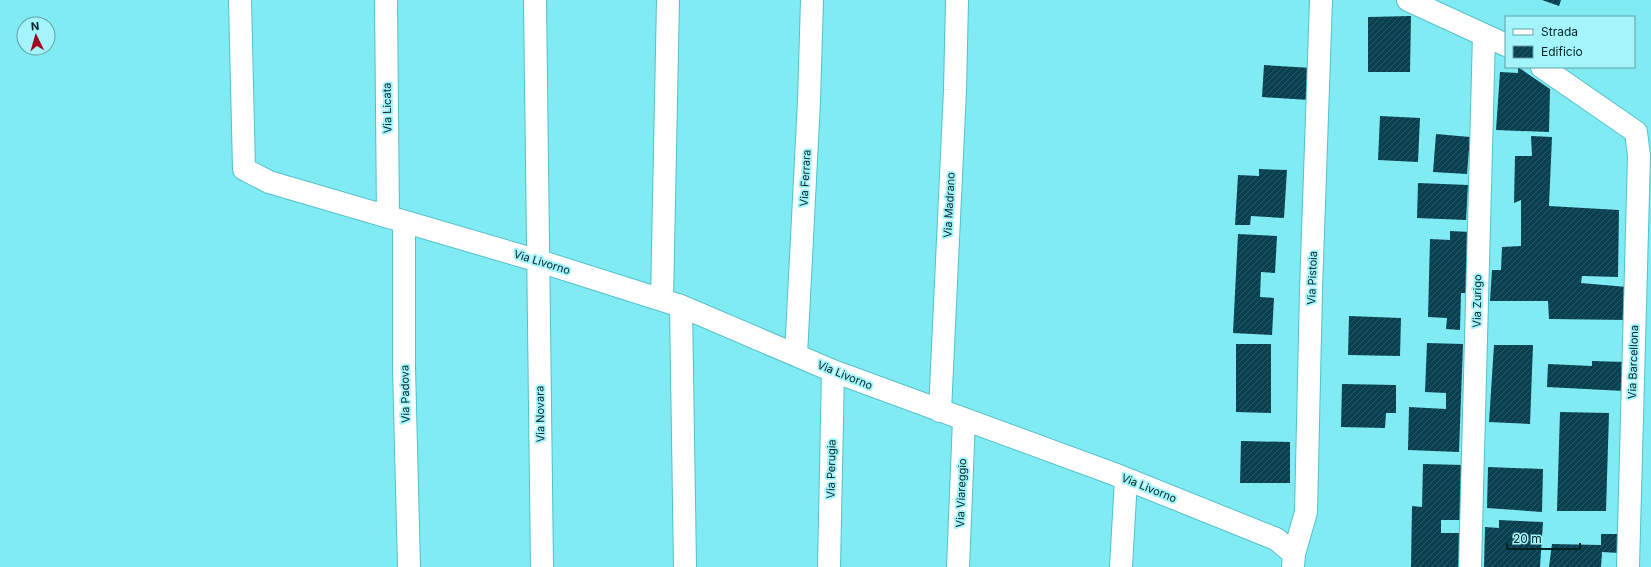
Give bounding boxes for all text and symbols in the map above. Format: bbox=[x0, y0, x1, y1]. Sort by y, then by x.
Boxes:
north arrow bbox=[16, 16, 56, 56]
legend bbox=[1505, 16, 1635, 68]
text: N bbox=[30, 19, 40, 33]
text: Strada bbox=[1541, 24, 1578, 39]
text: Edificio bbox=[1541, 44, 1583, 59]
street label: Via Licata bbox=[380, 82, 394, 134]
street label: Via Ferrara bbox=[797, 149, 813, 207]
street label: Via Madrano bbox=[940, 171, 958, 238]
street label: Via Livorno bbox=[512, 247, 572, 277]
street label: Via Pistoia bbox=[1304, 251, 1320, 305]
street label: Via Zurigo bbox=[1470, 274, 1484, 328]
street label: Via Barcellona bbox=[1625, 325, 1641, 399]
street label: Via Livorno bbox=[815, 358, 875, 393]
street label: Via Padova bbox=[397, 365, 413, 423]
street label: Via Novara bbox=[533, 385, 547, 443]
street label: Via Perugia bbox=[823, 439, 839, 499]
street label: Via Viareggio bbox=[953, 458, 969, 528]
street label: Via Livorno bbox=[1119, 471, 1179, 506]
scale bar bbox=[1507, 525, 1580, 551]
text: 20 m bbox=[1513, 531, 1542, 546]

